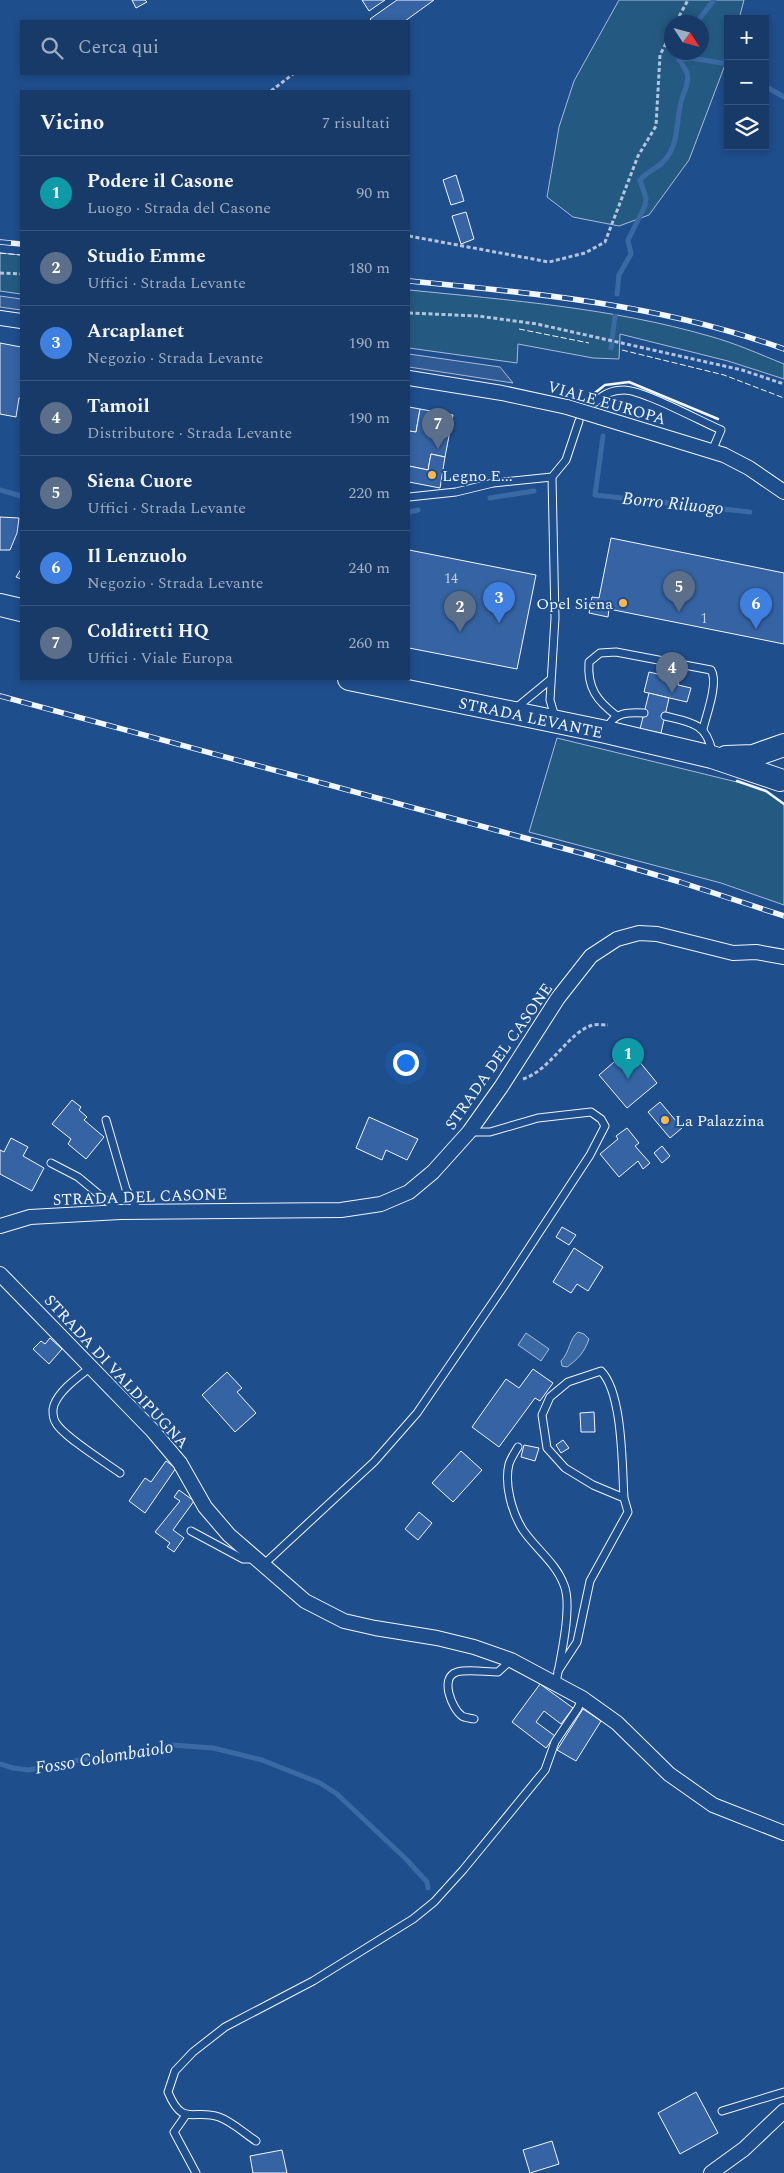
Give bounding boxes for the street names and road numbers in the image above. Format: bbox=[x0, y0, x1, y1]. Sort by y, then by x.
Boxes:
street label: VIALE EUROPA bbox=[545, 375, 669, 431]
street label: STRADA LEVANTE bbox=[457, 691, 605, 745]
street label: STRADA DEL CASONE bbox=[439, 978, 559, 1135]
street label: STRADA DEL CASONE bbox=[52, 1182, 228, 1212]
street label: STRADA DI VALDIPUGNA bbox=[38, 1289, 194, 1454]

